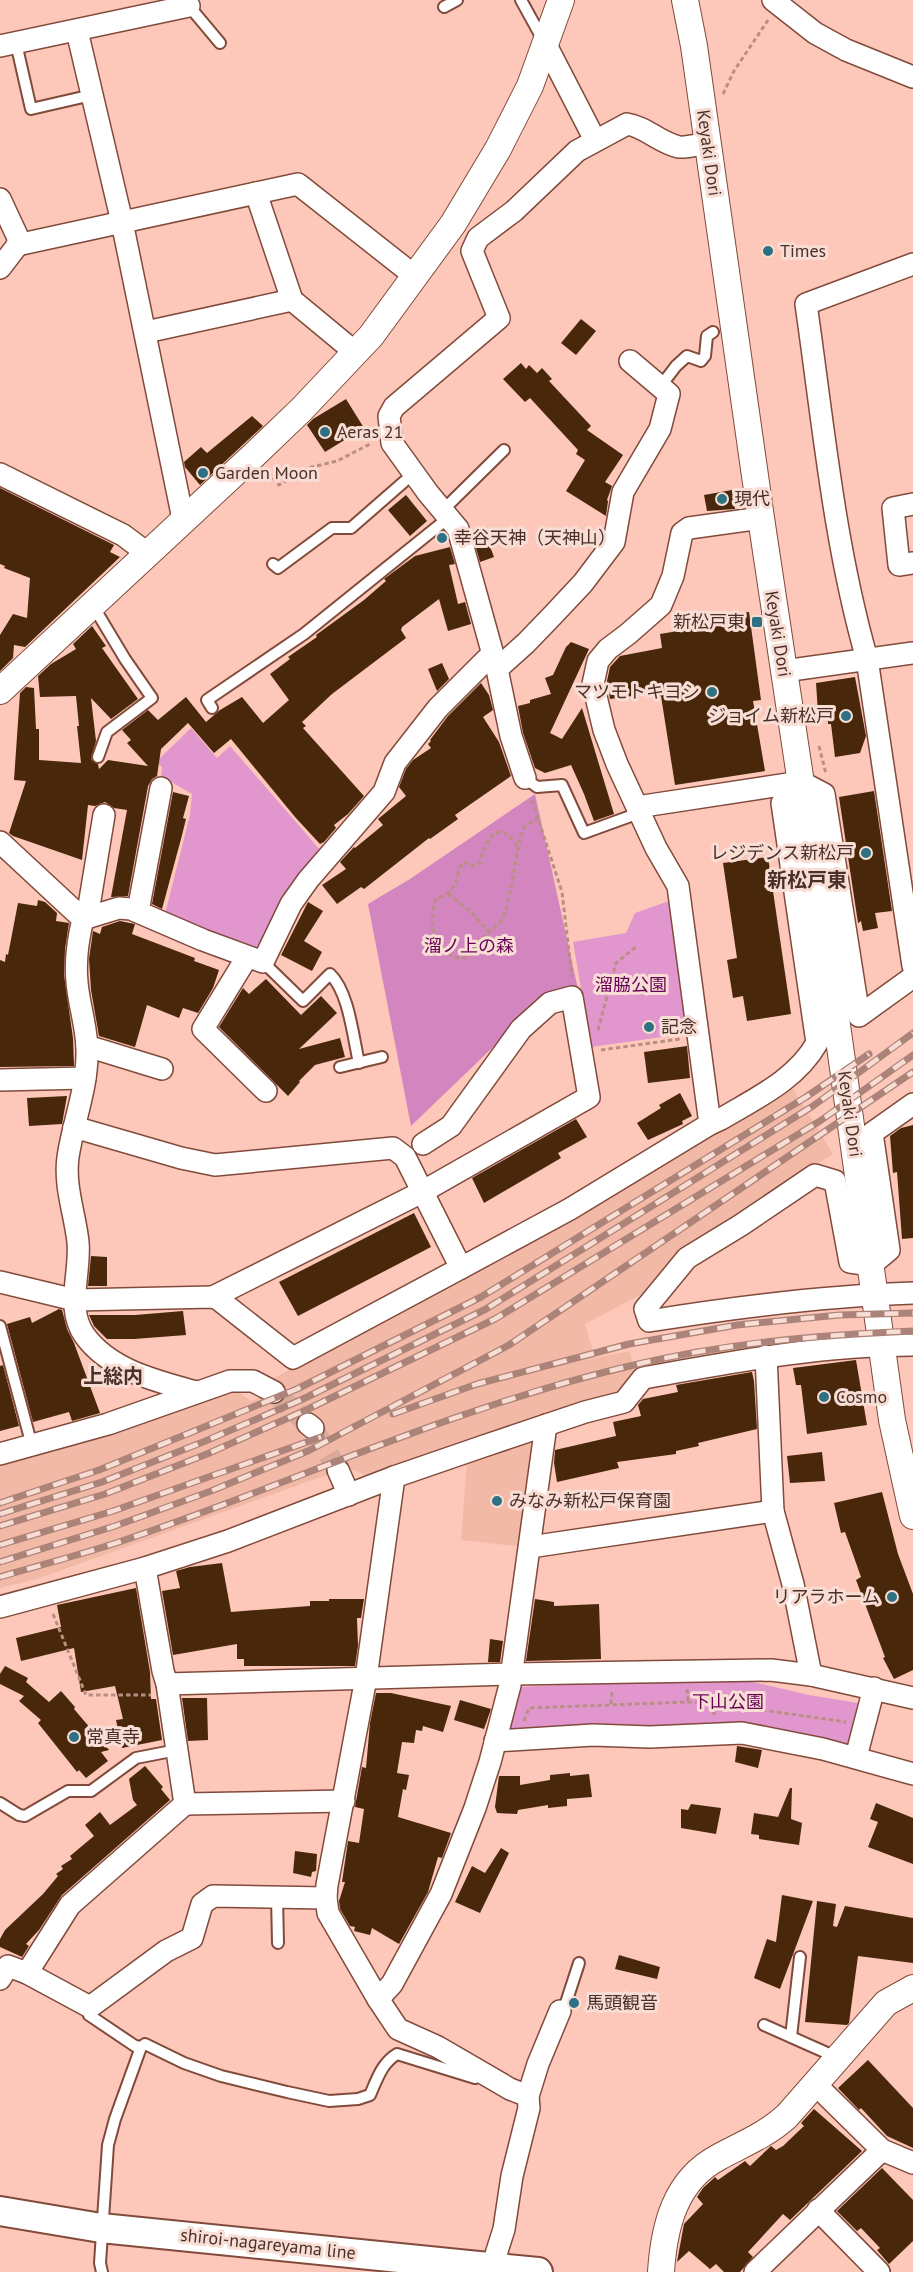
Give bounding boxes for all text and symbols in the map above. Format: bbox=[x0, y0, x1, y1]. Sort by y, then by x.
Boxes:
street label: Keyaki Dori bbox=[692, 108, 727, 198]
place label: Times bbox=[780, 239, 826, 262]
marker: Times bbox=[761, 244, 775, 258]
place label: Aeras 21 bbox=[337, 420, 404, 443]
marker: Aeras 21 bbox=[318, 425, 332, 439]
place label: Garden Moon bbox=[215, 461, 318, 484]
marker: Garden Moon bbox=[196, 466, 210, 480]
place label: 現代 bbox=[734, 487, 770, 510]
marker: 現代 bbox=[715, 492, 729, 506]
place label: 幸谷天神（天神山） bbox=[454, 526, 616, 549]
marker: 幸谷天神（天神山） bbox=[435, 531, 449, 545]
street label: Keyaki Dori bbox=[760, 589, 797, 679]
place label: 新松戸東 bbox=[673, 610, 745, 633]
marker: 新松戸東 bbox=[750, 615, 764, 629]
place label: マツモトキヨシ bbox=[574, 680, 700, 703]
marker: マツモトキヨシ bbox=[705, 685, 719, 699]
place label: ジョイム新松戸 bbox=[708, 704, 834, 727]
marker: ジョイム新松戸 bbox=[839, 709, 853, 723]
place label: レジデンス新松戸 bbox=[710, 841, 854, 864]
marker: レジデンス新松戸 bbox=[859, 846, 873, 860]
district label: 新松戸東 bbox=[767, 867, 847, 893]
park label: 溜ノ上の森 bbox=[424, 934, 514, 957]
park label: 溜脇公園 bbox=[595, 973, 667, 996]
place label: 記念 bbox=[661, 1015, 697, 1038]
marker: 記念 bbox=[642, 1020, 656, 1034]
street label: Keyaki Dori bbox=[833, 1069, 868, 1159]
district label: 上総内 bbox=[83, 1363, 143, 1389]
place label: Cosmo bbox=[836, 1385, 887, 1408]
marker: Cosmo bbox=[817, 1390, 831, 1404]
place label: みなみ新松戸保育園 bbox=[509, 1489, 671, 1512]
marker: みなみ新松戸保育園 bbox=[490, 1494, 504, 1508]
place label: リアラホーム bbox=[773, 1585, 880, 1608]
marker: リアラホーム bbox=[885, 1590, 899, 1604]
park label: 下山公園 bbox=[692, 1690, 764, 1713]
place label: 常真寺 bbox=[86, 1725, 140, 1748]
marker: 常真寺 bbox=[67, 1730, 81, 1744]
place label: 馬頭観音 bbox=[586, 1991, 658, 2014]
marker: 馬頭観音 bbox=[567, 1996, 581, 2010]
street label: shiroi-nagareyama line bbox=[179, 2223, 357, 2264]

